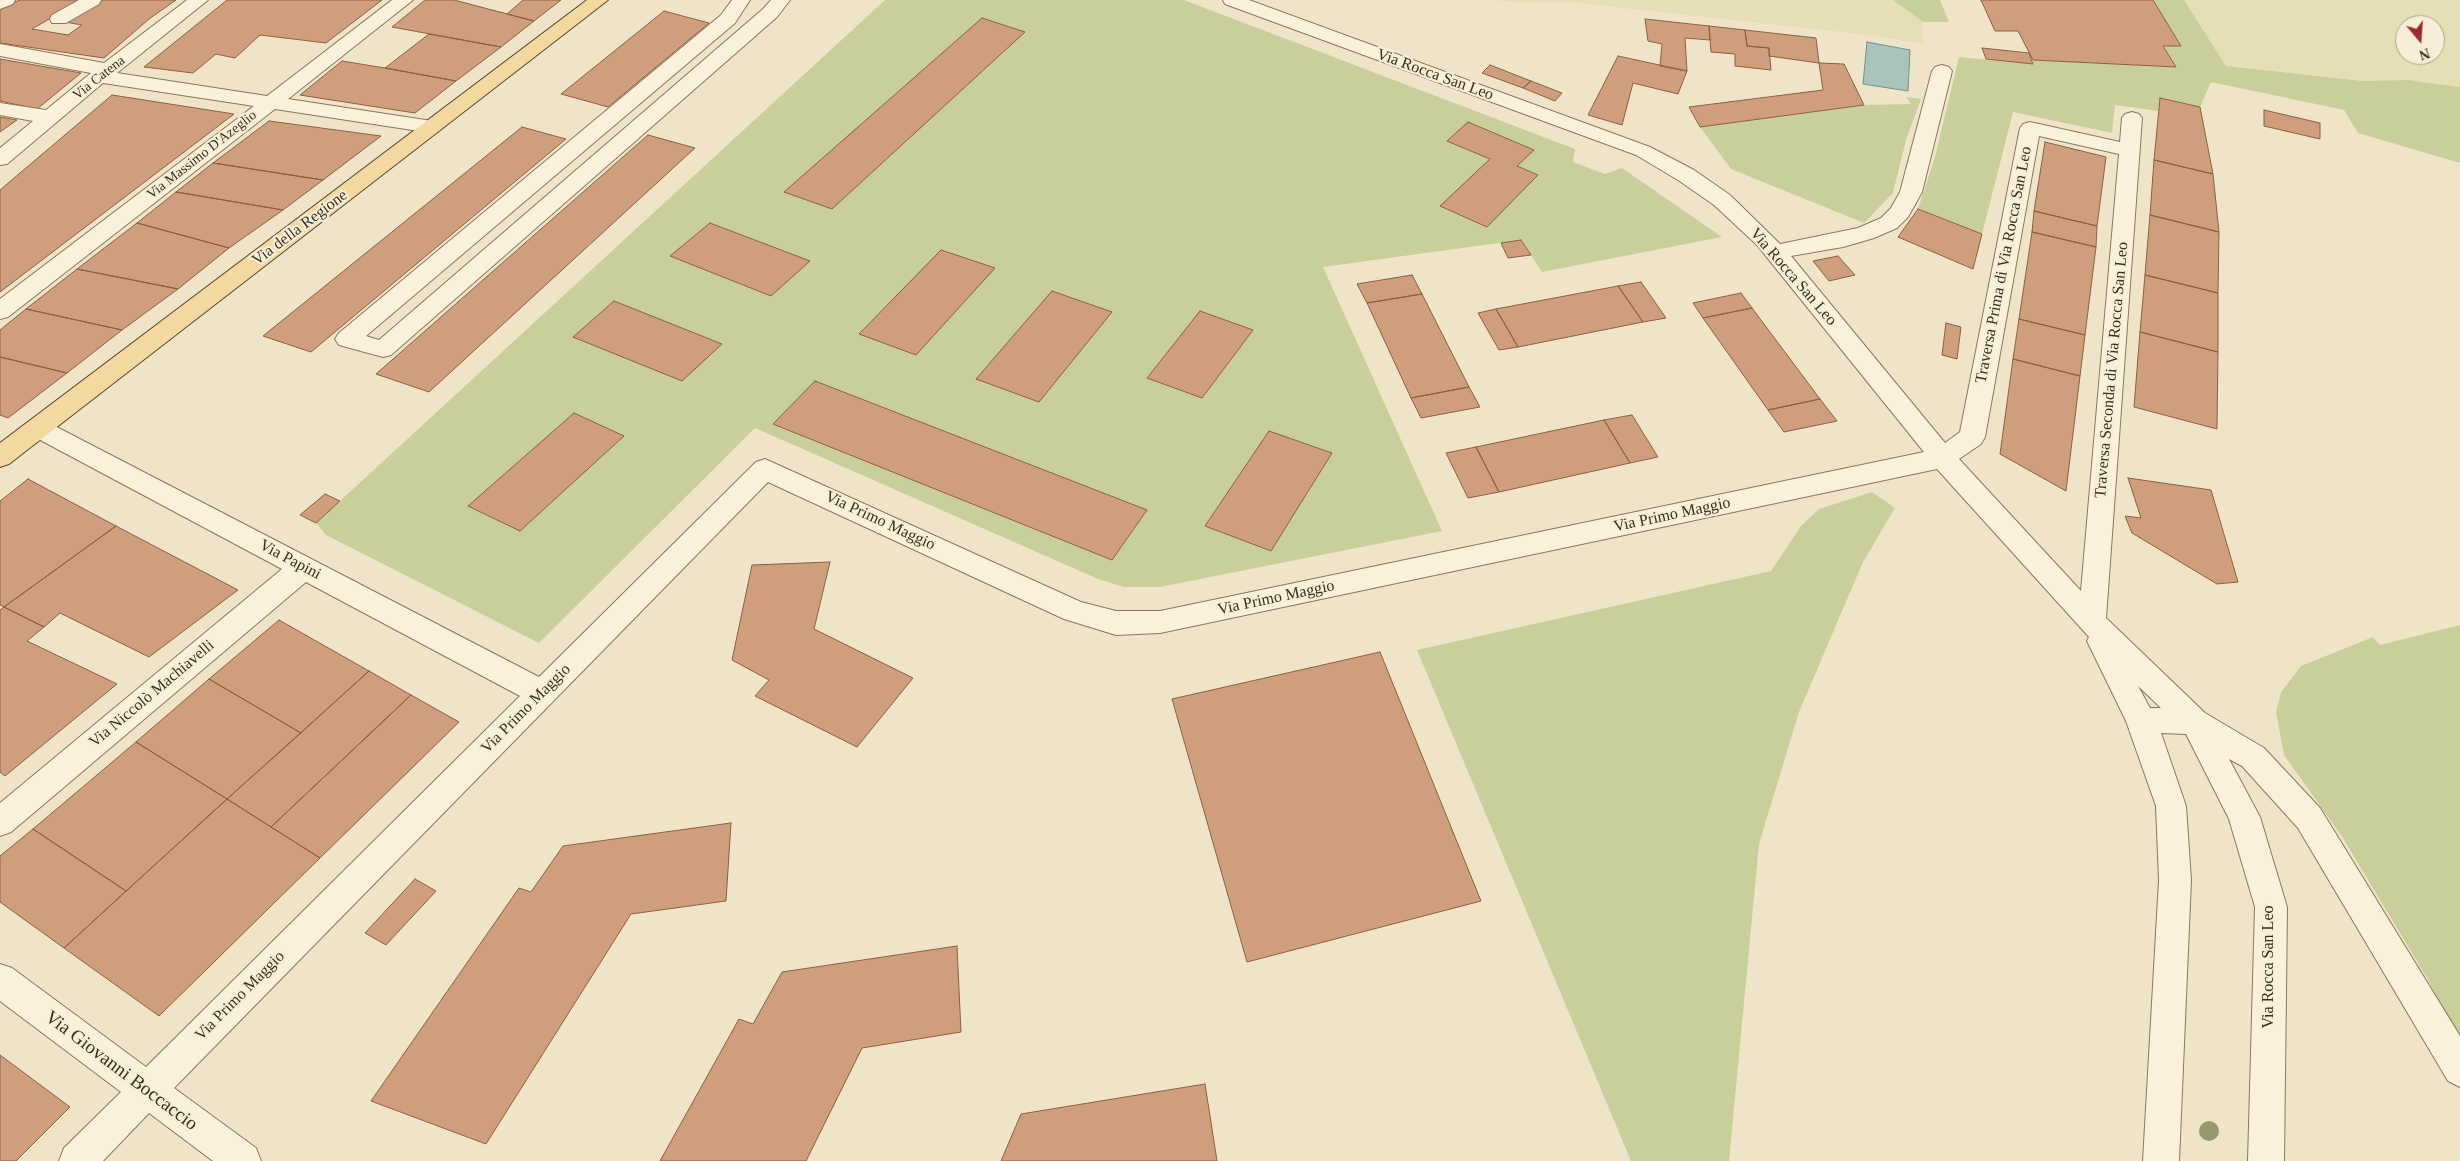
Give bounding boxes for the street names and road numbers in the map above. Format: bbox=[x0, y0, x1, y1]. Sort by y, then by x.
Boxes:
street label: Via Rocca San Leo bbox=[1374, 45, 1496, 105]
street label: Via Catena bbox=[70, 52, 128, 104]
street label: Via Massimo D'Azeglio bbox=[144, 107, 260, 203]
street label: Traversa Prima di Via Rocca San Leo bbox=[1972, 145, 2036, 385]
street label: Via della Regione bbox=[248, 186, 352, 270]
street label: Via Rocca San Leo bbox=[1745, 224, 1841, 330]
street label: Traversa Seconda di Via Rocca San Leo bbox=[2091, 241, 2133, 499]
street label: Via Primo Maggio bbox=[822, 487, 938, 555]
street label: Via Primo Maggio bbox=[1612, 493, 1732, 537]
street label: Via Papini bbox=[256, 536, 324, 584]
street label: Via Primo Maggio bbox=[1216, 576, 1336, 620]
street label: Via Niccolò Machiavelli bbox=[86, 636, 218, 752]
street label: Via Primo Maggio bbox=[477, 660, 575, 758]
street label: Via Rocca San Leo bbox=[2259, 906, 2279, 1028]
street label: Via Primo Maggio bbox=[191, 947, 289, 1045]
street label: Via Giovanni Boccaccio bbox=[40, 1006, 202, 1136]

